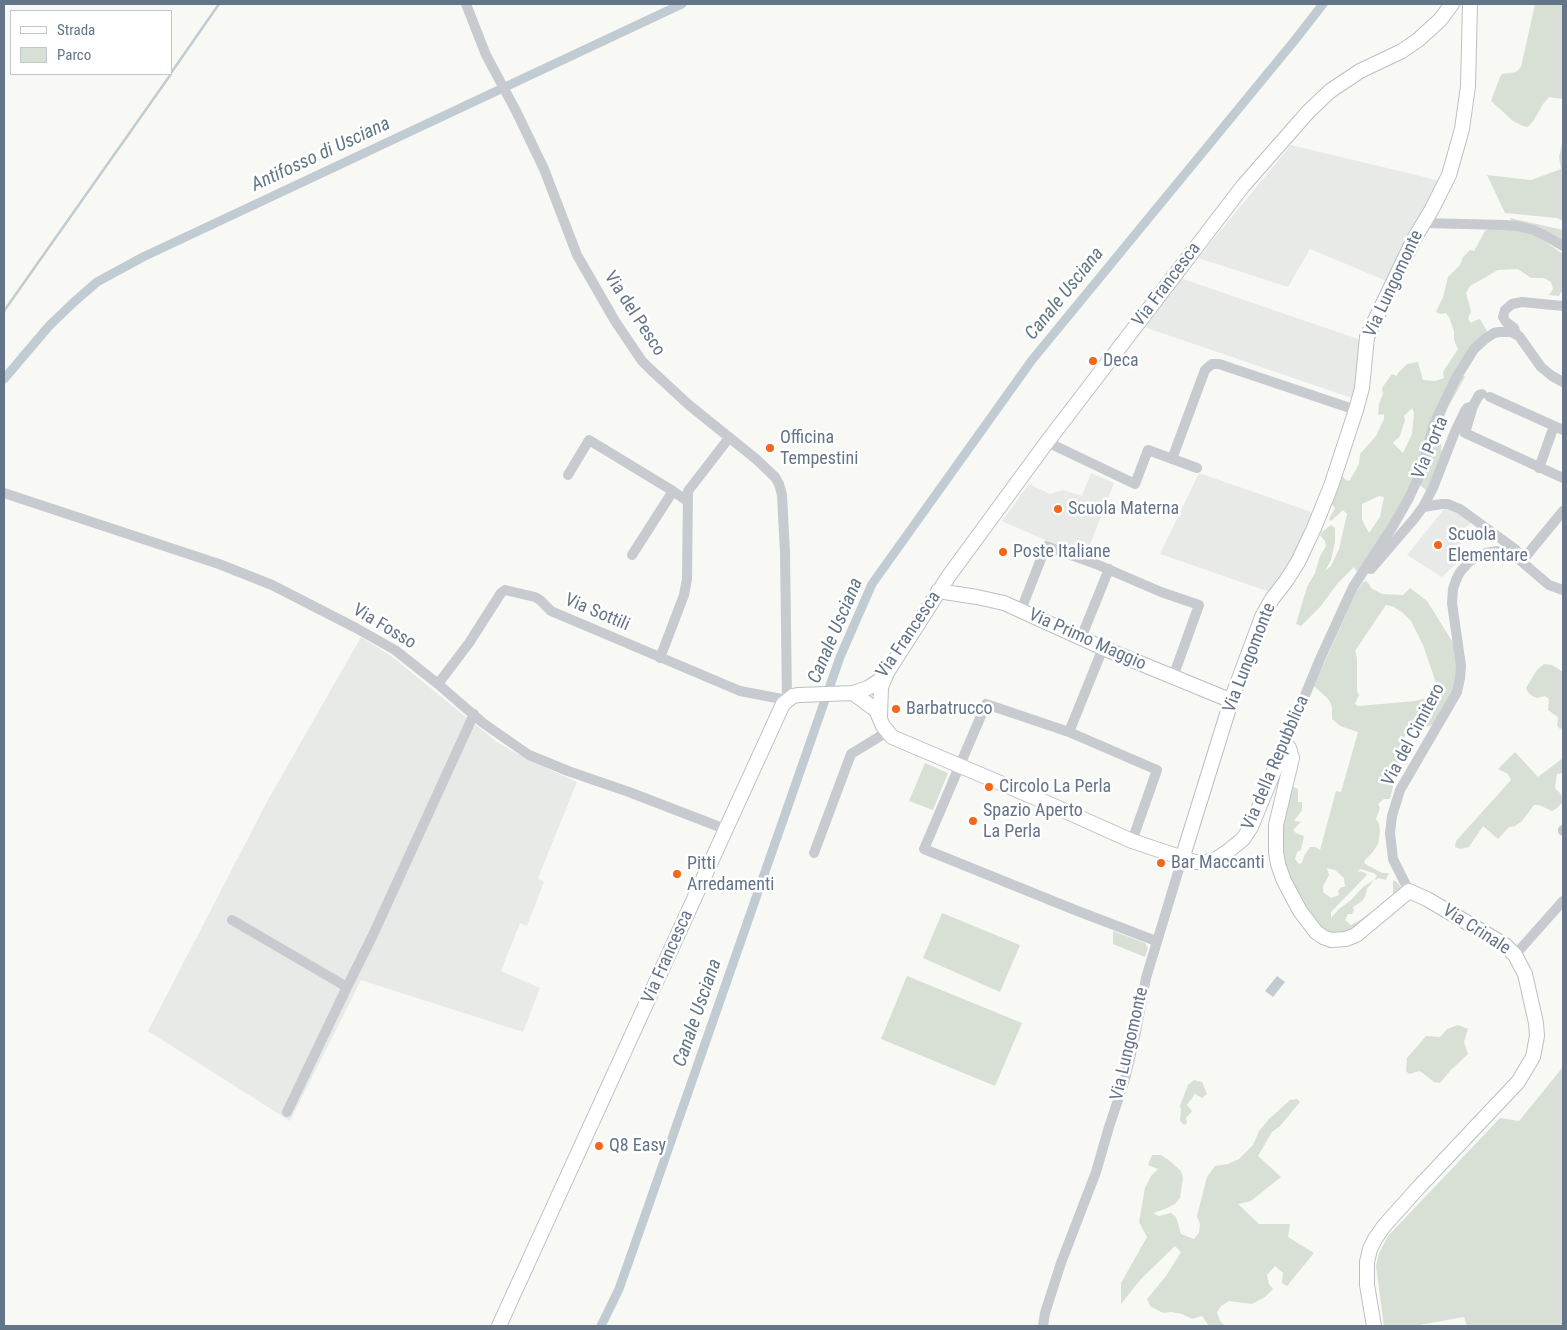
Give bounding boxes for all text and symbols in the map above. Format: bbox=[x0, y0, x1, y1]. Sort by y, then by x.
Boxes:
legend bbox=[10, 10, 172, 75]
text: Strada bbox=[57, 21, 95, 39]
text: Parco bbox=[57, 46, 91, 64]
water label: Antifosso di Usciana bbox=[248, 113, 394, 197]
street label: Via Lungomonte bbox=[1360, 227, 1428, 341]
street label: Via Francesca bbox=[1128, 239, 1206, 331]
water label: Canale Usciana bbox=[1021, 243, 1109, 345]
street label: Via del Pesco bbox=[599, 268, 669, 360]
place label: Deca bbox=[1103, 350, 1139, 372]
marker: Deca bbox=[1087, 355, 1099, 367]
street label: Via Porta bbox=[1408, 414, 1454, 482]
place label: Officina Tempestini bbox=[780, 427, 858, 469]
marker: Officina Tempestini bbox=[764, 442, 776, 454]
place label: Scuola Materna bbox=[1068, 498, 1179, 520]
marker: Scuola Materna bbox=[1052, 503, 1064, 515]
place label: Scuola Elementare bbox=[1448, 524, 1528, 566]
marker: Scuola Elementare bbox=[1432, 539, 1444, 551]
place label: Poste Italiane bbox=[1013, 541, 1110, 563]
marker: Poste Italiane bbox=[997, 546, 1009, 558]
water label: Canale Usciana bbox=[804, 575, 868, 687]
street label: Via Francesca bbox=[872, 588, 946, 682]
street label: Via Sottili bbox=[561, 590, 633, 636]
street label: Via Fosso bbox=[348, 600, 420, 654]
street label: Via Lungomonte bbox=[1219, 600, 1281, 716]
street label: Via Primo Maggio bbox=[1025, 604, 1149, 676]
street label: Via del Cimitero bbox=[1378, 680, 1450, 790]
street label: Via della Repubblica bbox=[1238, 693, 1314, 833]
place label: Barbatrucco bbox=[906, 698, 993, 720]
marker: Barbatrucco bbox=[890, 703, 902, 715]
place label: Circolo La Perla bbox=[999, 776, 1111, 798]
marker: Circolo La Perla bbox=[983, 781, 995, 793]
place label: Spazio Aperto La Perla bbox=[983, 800, 1083, 842]
marker: Spazio Aperto La Perla bbox=[967, 815, 979, 827]
place label: Bar Maccanti bbox=[1171, 852, 1265, 874]
place label: Pitti Arredamenti bbox=[687, 853, 774, 896]
marker: Bar Maccanti bbox=[1155, 857, 1167, 869]
marker: Pitti Arredamenti bbox=[671, 868, 683, 880]
street label: Via Crinale bbox=[1438, 900, 1514, 960]
street label: Via Francesca bbox=[638, 907, 698, 1007]
water label: Canale Usciana bbox=[669, 956, 727, 1070]
street label: Via Lungomonte bbox=[1106, 985, 1154, 1103]
place label: Q8 Easy bbox=[609, 1135, 666, 1157]
marker: Q8 Easy bbox=[593, 1140, 605, 1152]

